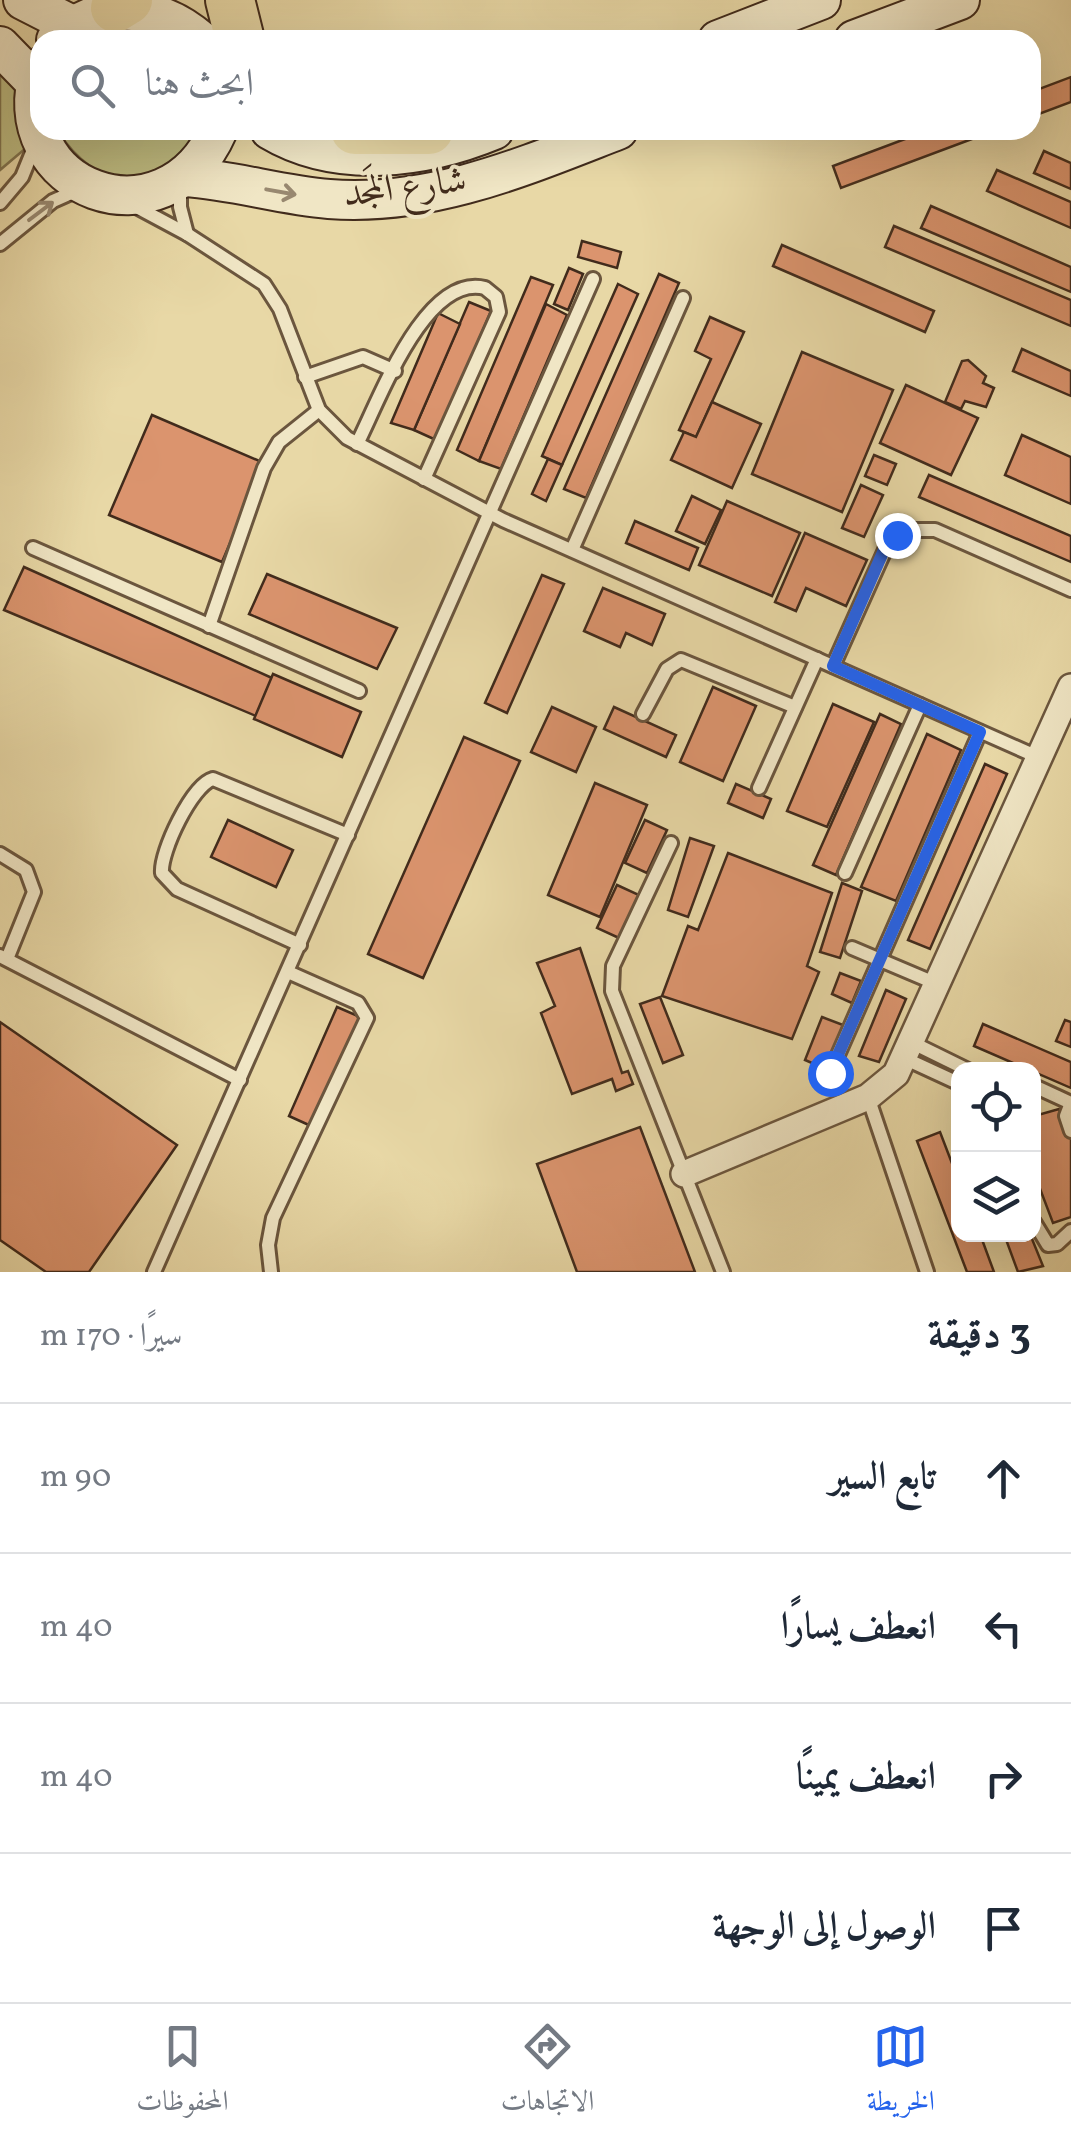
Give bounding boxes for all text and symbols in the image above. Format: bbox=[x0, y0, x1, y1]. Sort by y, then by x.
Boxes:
search box bbox=[30, 30, 1041, 140]
icon: search bbox=[65, 58, 120, 113]
text: ابحث هنا bbox=[145, 59, 254, 112]
street label: شارع المَجد bbox=[340, 151, 470, 224]
one-way arrow bbox=[264, 183, 296, 202]
one-way arrow bbox=[27, 201, 54, 222]
route end bbox=[875, 513, 921, 559]
route start bbox=[808, 1051, 854, 1097]
map controls bbox=[951, 1062, 1041, 1242]
button: locate bbox=[951, 1062, 1041, 1152]
button: layers bbox=[951, 1152, 1041, 1242]
text: 3 دقيقة bbox=[928, 1307, 1031, 1366]
text: سيرًا · 170 m bbox=[40, 1315, 182, 1359]
icon: ahead bbox=[976, 1451, 1031, 1506]
text: تابع السير bbox=[829, 1452, 936, 1505]
text: 90 m bbox=[40, 1456, 111, 1500]
icon: left bbox=[976, 1601, 1031, 1656]
text: انعطف يسارًا bbox=[781, 1602, 936, 1655]
text: 40 m bbox=[40, 1606, 112, 1650]
icon: right bbox=[976, 1751, 1031, 1806]
text: انعطف يمينًا bbox=[796, 1752, 936, 1805]
text: 40 m bbox=[40, 1756, 112, 1800]
icon: arrive bbox=[976, 1901, 1031, 1956]
text: الوصول إلى الوجهة bbox=[713, 1902, 936, 1955]
tab: المحفوظات bbox=[136, 2019, 228, 2128]
tab: الاتجاهات bbox=[501, 2019, 594, 2128]
tab: الخريطة bbox=[867, 2019, 935, 2128]

